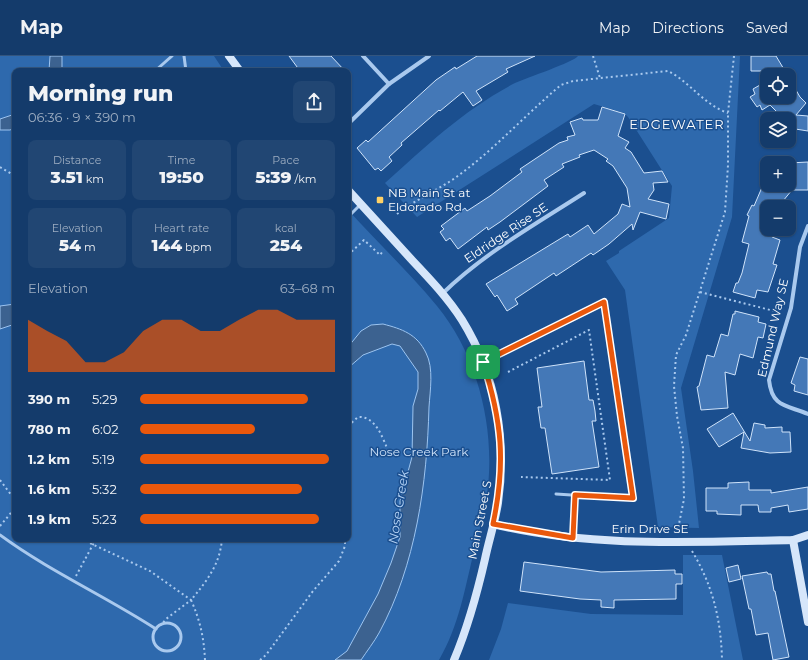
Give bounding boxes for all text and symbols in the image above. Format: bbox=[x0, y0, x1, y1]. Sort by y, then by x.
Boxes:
text: Map bbox=[20, 16, 63, 39]
text: Map bbox=[599, 19, 630, 37]
text: Directions bbox=[652, 19, 724, 37]
text: Saved bbox=[746, 19, 788, 37]
map controls bbox=[760, 68, 796, 236]
button: locate bbox=[760, 68, 796, 104]
text: Morning run bbox=[28, 80, 173, 107]
button: share bbox=[293, 81, 335, 123]
text: 06:36 · 9 × 390 m bbox=[28, 109, 136, 125]
button: layers bbox=[760, 112, 796, 148]
district label: EDGEWATER bbox=[629, 116, 725, 132]
text: Distance bbox=[53, 153, 101, 167]
text: Time bbox=[168, 153, 195, 167]
text: Pace bbox=[272, 153, 299, 167]
button: + bbox=[760, 156, 796, 192]
text: 3.51 bbox=[51, 167, 83, 187]
text: 19:50 bbox=[159, 167, 204, 187]
text: 5:39 bbox=[255, 167, 292, 187]
text: km bbox=[83, 172, 104, 186]
text: /km bbox=[292, 172, 316, 186]
place label: NB Main St at Eldorado Rd bbox=[388, 185, 470, 214]
marker: NB Main St at Eldorado Rd bbox=[375, 195, 385, 205]
street label: Eldridge Rise SE bbox=[461, 199, 550, 266]
button: − bbox=[760, 200, 796, 236]
text: Elevation bbox=[52, 221, 103, 235]
text: Heart rate bbox=[154, 221, 209, 235]
text: kcal bbox=[275, 221, 297, 235]
text: 54 bbox=[59, 235, 81, 255]
text: 144 bbox=[151, 235, 182, 255]
text: 254 bbox=[270, 235, 302, 255]
text: m bbox=[81, 240, 96, 254]
text: bpm bbox=[182, 240, 212, 254]
street label: Edmund Way SE bbox=[754, 277, 791, 379]
text: Elevation bbox=[28, 280, 88, 296]
text: 63–68 m bbox=[280, 280, 335, 296]
pin bbox=[466, 345, 500, 379]
icon: arrive bbox=[472, 351, 494, 373]
text: 390 m bbox=[28, 391, 70, 407]
text: 5:29 bbox=[92, 391, 117, 407]
text: 780 m bbox=[28, 421, 71, 437]
text: 6:02 bbox=[92, 421, 119, 437]
park label: Nose Creek Park bbox=[370, 444, 469, 459]
text: 1.2 km bbox=[28, 451, 70, 467]
text: 5:19 bbox=[92, 451, 115, 467]
water label: Nose Creek bbox=[384, 468, 412, 545]
street label: Main Street S bbox=[465, 479, 494, 561]
text: 1.6 km bbox=[28, 481, 70, 497]
text: 5:32 bbox=[92, 481, 117, 497]
text: 1.9 km bbox=[28, 511, 71, 527]
text: 5:23 bbox=[92, 511, 117, 527]
street label: Erin Drive SE bbox=[611, 521, 689, 536]

